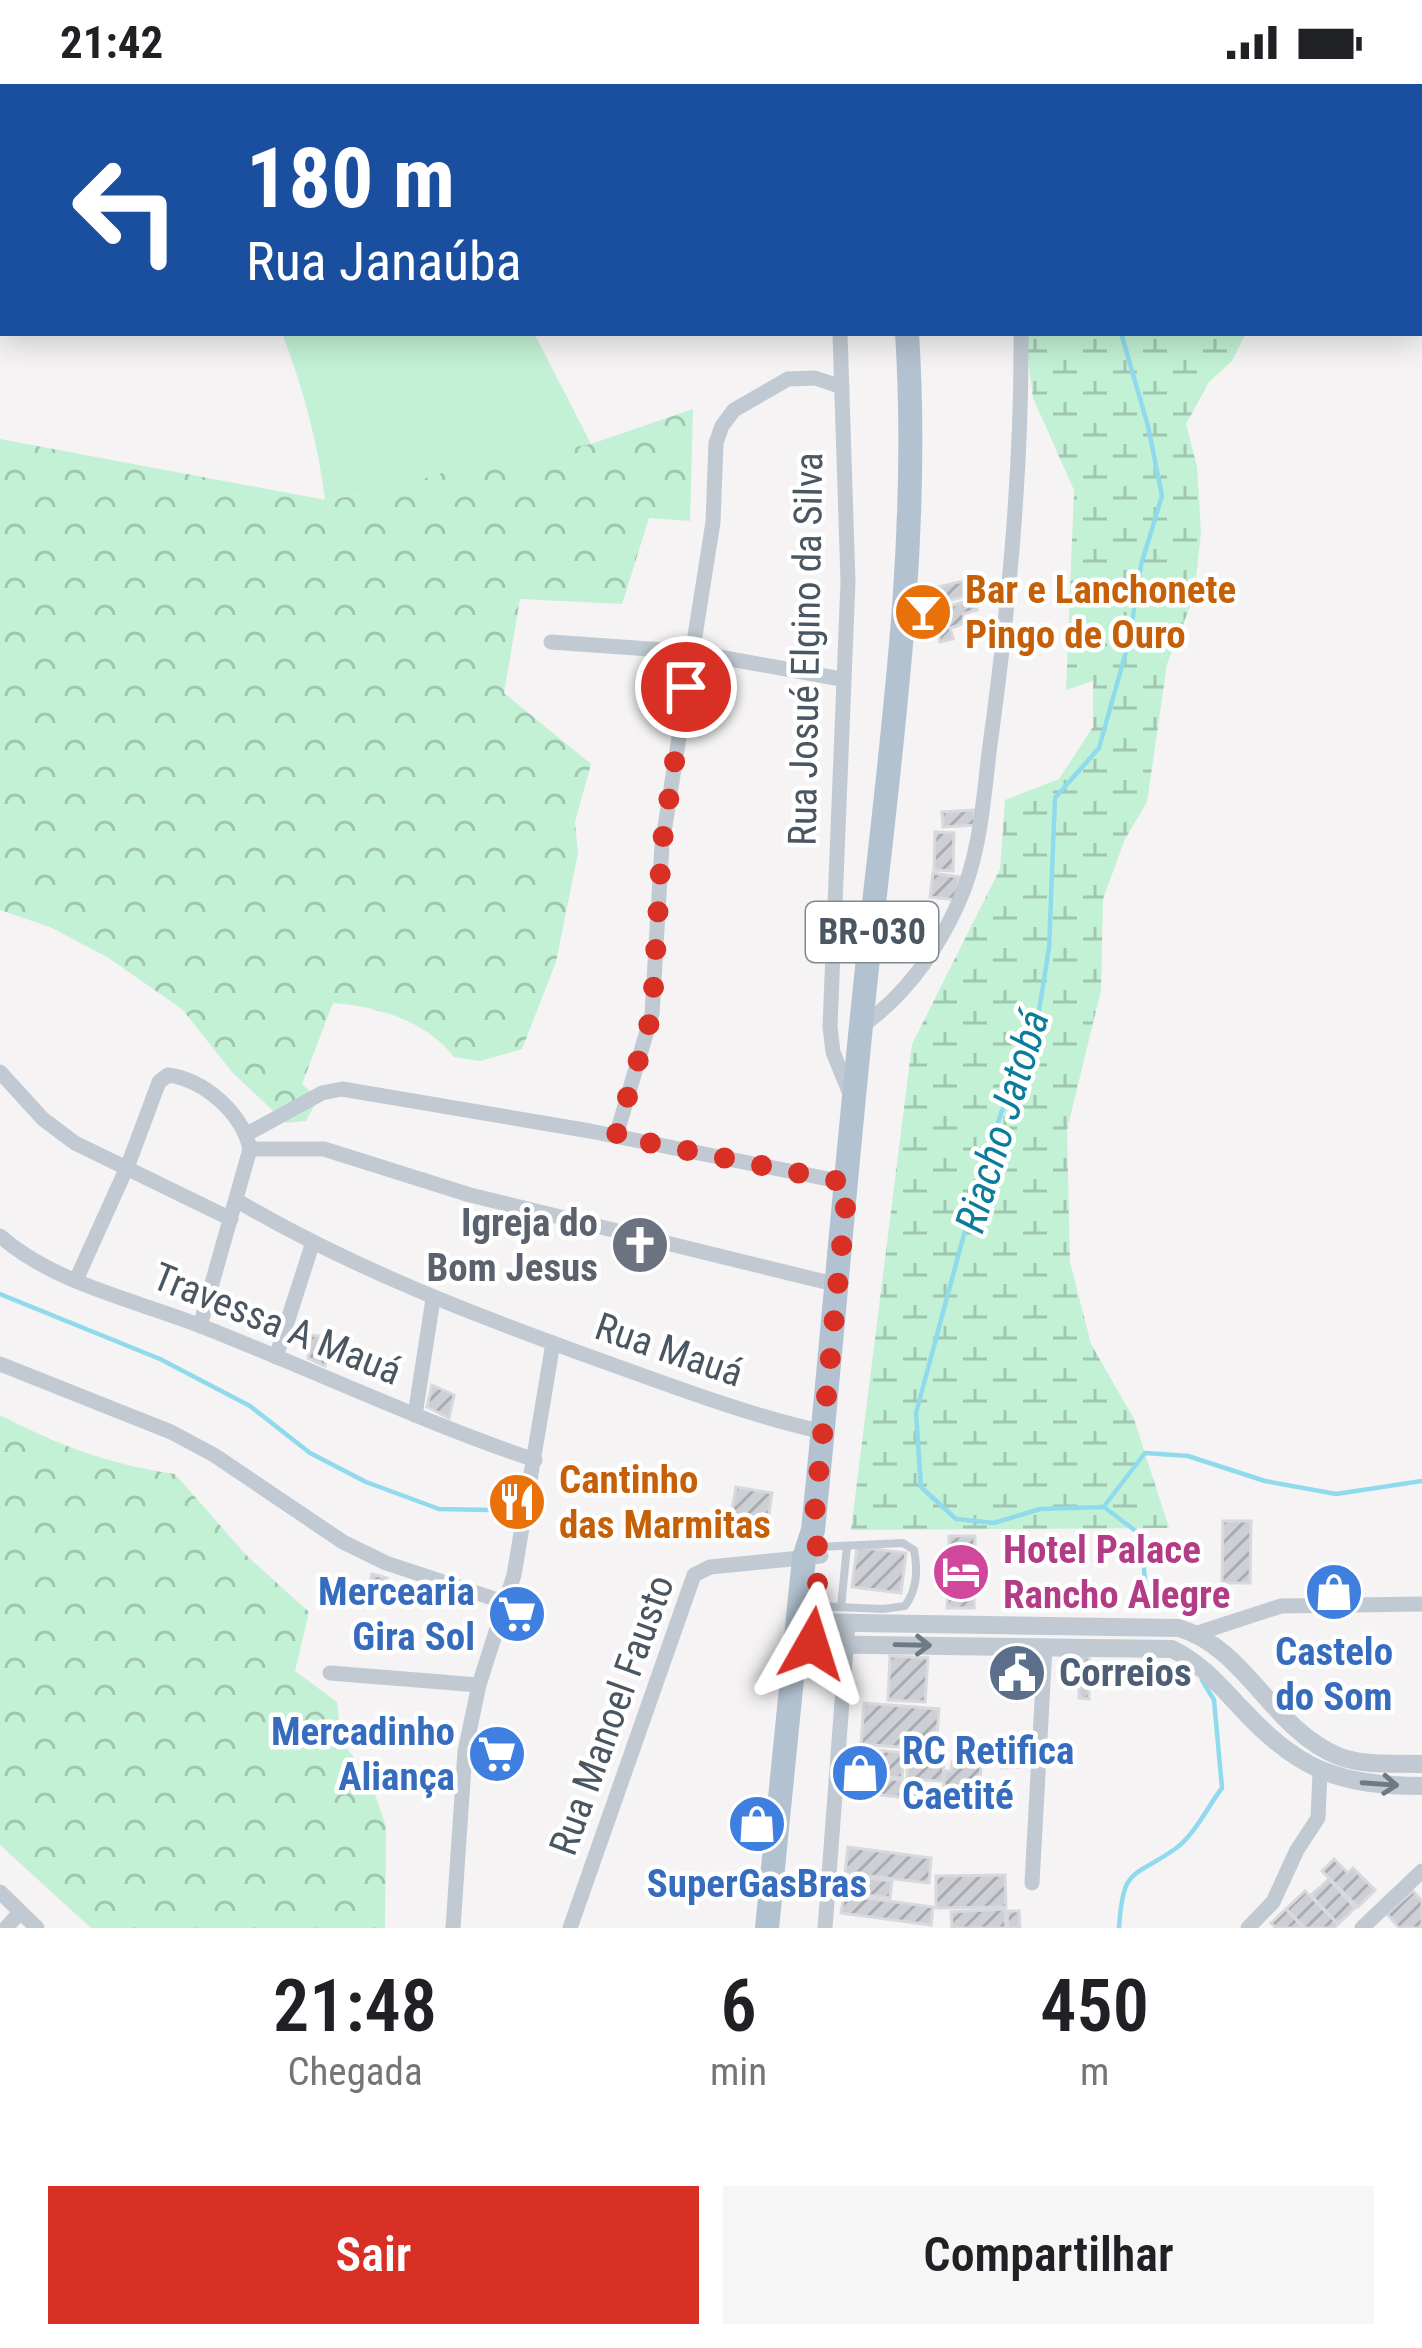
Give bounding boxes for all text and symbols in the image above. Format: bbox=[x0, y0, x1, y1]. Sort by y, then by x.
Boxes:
text: 21:42 bbox=[60, 16, 163, 69]
text: 180 m bbox=[246, 129, 455, 228]
icon: left bbox=[48, 132, 204, 288]
text: Rua Janaúba bbox=[246, 230, 522, 293]
street label: Rua Josué Elgino da Silva bbox=[780, 452, 832, 846]
place label: Bar e Lanchonete Pingo de Ouro bbox=[965, 567, 1236, 658]
bar icon: Bar e Lanchonete Pingo de Ouro bbox=[892, 581, 954, 643]
pin bbox=[635, 636, 737, 738]
icon: arrive bbox=[653, 654, 719, 720]
road number: BR-030 bbox=[806, 902, 938, 962]
water label: Riacho Jatobá bbox=[945, 1003, 1059, 1238]
place label: Igreja do Bom Jesus bbox=[426, 1200, 598, 1291]
church icon: Igreja do Bom Jesus bbox=[609, 1214, 671, 1276]
street label: Travessa A Mauá bbox=[146, 1253, 408, 1395]
street label: Rua Mauá bbox=[589, 1303, 749, 1397]
place label: Cantinho das Marmitas bbox=[559, 1457, 771, 1548]
restaurant icon: Cantinho das Marmitas bbox=[486, 1471, 548, 1533]
place label: Hotel Palace Rancho Alegre bbox=[1003, 1527, 1230, 1618]
hotel icon: Hotel Palace Rancho Alegre bbox=[930, 1541, 992, 1603]
shop icon: Castelo do Som bbox=[1303, 1561, 1365, 1623]
place label: Mercearia Gira Sol bbox=[318, 1569, 475, 1660]
street label: Rua Manoel Fausto bbox=[540, 1569, 684, 1861]
position arrow bbox=[749, 1581, 875, 1707]
supermarket icon: Mercearia Gira Sol bbox=[486, 1583, 548, 1645]
place label: Castelo do Som bbox=[1275, 1629, 1393, 1720]
one-way arrow bbox=[893, 1633, 932, 1656]
public building icon: Correios bbox=[986, 1642, 1048, 1704]
place label: Correios bbox=[1059, 1650, 1192, 1696]
place label: Mercadinho Aliança bbox=[271, 1709, 455, 1800]
supermarket icon: Mercadinho Aliança bbox=[466, 1723, 528, 1785]
place label: RC Retifica Caetité bbox=[902, 1728, 1074, 1819]
shop icon: RC Retifica Caetité bbox=[829, 1742, 891, 1804]
one-way arrow bbox=[1360, 1773, 1399, 1796]
shop icon: SuperGasBras bbox=[726, 1793, 788, 1855]
place label: SuperGasBras bbox=[647, 1861, 867, 1907]
text: 21:48 bbox=[273, 1964, 437, 2049]
text: 6 bbox=[721, 1964, 757, 2049]
text: 450 bbox=[1040, 1964, 1149, 2049]
text: Chegada bbox=[287, 2049, 423, 2095]
text: min bbox=[710, 2049, 767, 2095]
text: m bbox=[1080, 2049, 1109, 2095]
button: Sair bbox=[48, 2186, 699, 2324]
button: Compartilhar bbox=[723, 2186, 1374, 2324]

